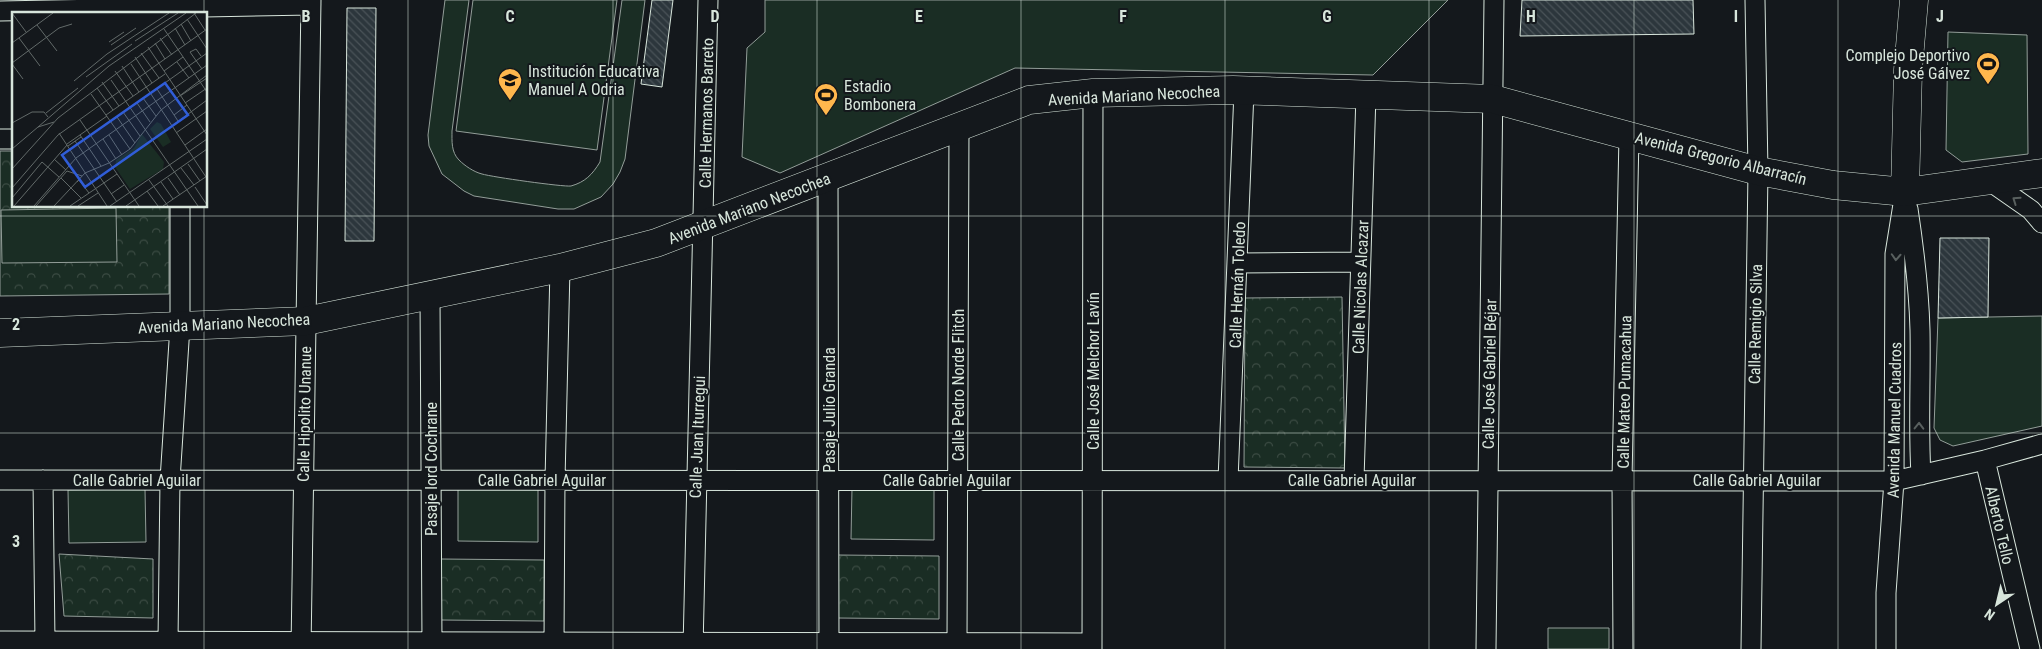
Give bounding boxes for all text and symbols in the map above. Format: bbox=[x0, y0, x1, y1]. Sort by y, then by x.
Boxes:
text: B bbox=[302, 7, 311, 26]
text: C bbox=[505, 7, 515, 26]
text: D bbox=[710, 7, 720, 26]
text: E bbox=[915, 7, 923, 26]
text: F bbox=[1119, 7, 1127, 26]
text: G bbox=[1322, 7, 1332, 26]
text: H bbox=[1526, 7, 1536, 26]
text: I bbox=[1734, 7, 1738, 26]
text: J bbox=[1936, 7, 1944, 26]
inset map bbox=[12, 12, 208, 208]
street label: Calle Hermanos Barreto bbox=[696, 38, 717, 188]
place label: Complejo Deportivo José Gálvez bbox=[1846, 46, 1970, 83]
sports icon: Complejo Deportivo José Gálvez bbox=[1975, 51, 2001, 85]
place label: Institución Educativa Manuel A Odria bbox=[528, 62, 660, 99]
school or university icon: Institución Educativa Manuel A Odria bbox=[497, 67, 523, 101]
place label: Estadio Bombonera bbox=[844, 77, 916, 114]
sports icon: Estadio Bombonera bbox=[813, 82, 839, 116]
street label: Avenida Mariano Necochea bbox=[1047, 82, 1221, 109]
street label: Avenida Gregorio Albarracín bbox=[1633, 128, 1809, 189]
street label: Avenida Mariano Necochea bbox=[665, 169, 833, 248]
one-way arrow bbox=[2013, 197, 2022, 206]
street label: Calle Nicolas Alcazar bbox=[1349, 220, 1372, 354]
street label: Calle Hernán Toledo bbox=[1226, 221, 1249, 349]
one-way arrow bbox=[1890, 254, 1901, 262]
street label: Calle Remigio Silva bbox=[1745, 264, 1766, 384]
street label: Calle José Melchor Lavín bbox=[1084, 292, 1103, 450]
street label: Calle José Gabriel Béjar bbox=[1479, 299, 1500, 449]
street label: Calle Pedro Norde Flitch bbox=[949, 309, 968, 461]
street label: Avenida Mariano Necochea bbox=[137, 310, 311, 337]
text: 2 bbox=[12, 315, 20, 334]
street label: Calle Mateo Pumacahua bbox=[1614, 315, 1635, 469]
street label: Avenida Manuel Cuadros bbox=[1884, 342, 1905, 498]
street label: Calle Hipolito Unanue bbox=[294, 346, 315, 482]
street label: Pasaje Julio Granda bbox=[820, 347, 839, 473]
street label: Calle Juan Iturregui bbox=[686, 375, 709, 499]
street label: Pasaje lord Cochrane bbox=[422, 402, 441, 536]
one-way arrow bbox=[1914, 422, 1924, 430]
street label: Calle Gabriel Aguilar bbox=[73, 471, 201, 490]
street label: Calle Gabriel Aguilar bbox=[478, 471, 606, 490]
street label: Calle Gabriel Aguilar bbox=[883, 471, 1011, 490]
street label: Calle Gabriel Aguilar bbox=[1288, 471, 1416, 490]
street label: Calle Gabriel Aguilar bbox=[1693, 471, 1821, 490]
street label: Alberto Tello bbox=[1981, 484, 2018, 566]
text: 3 bbox=[12, 532, 20, 551]
north arrow bbox=[1972, 579, 2022, 629]
text: N bbox=[1981, 606, 1998, 624]

